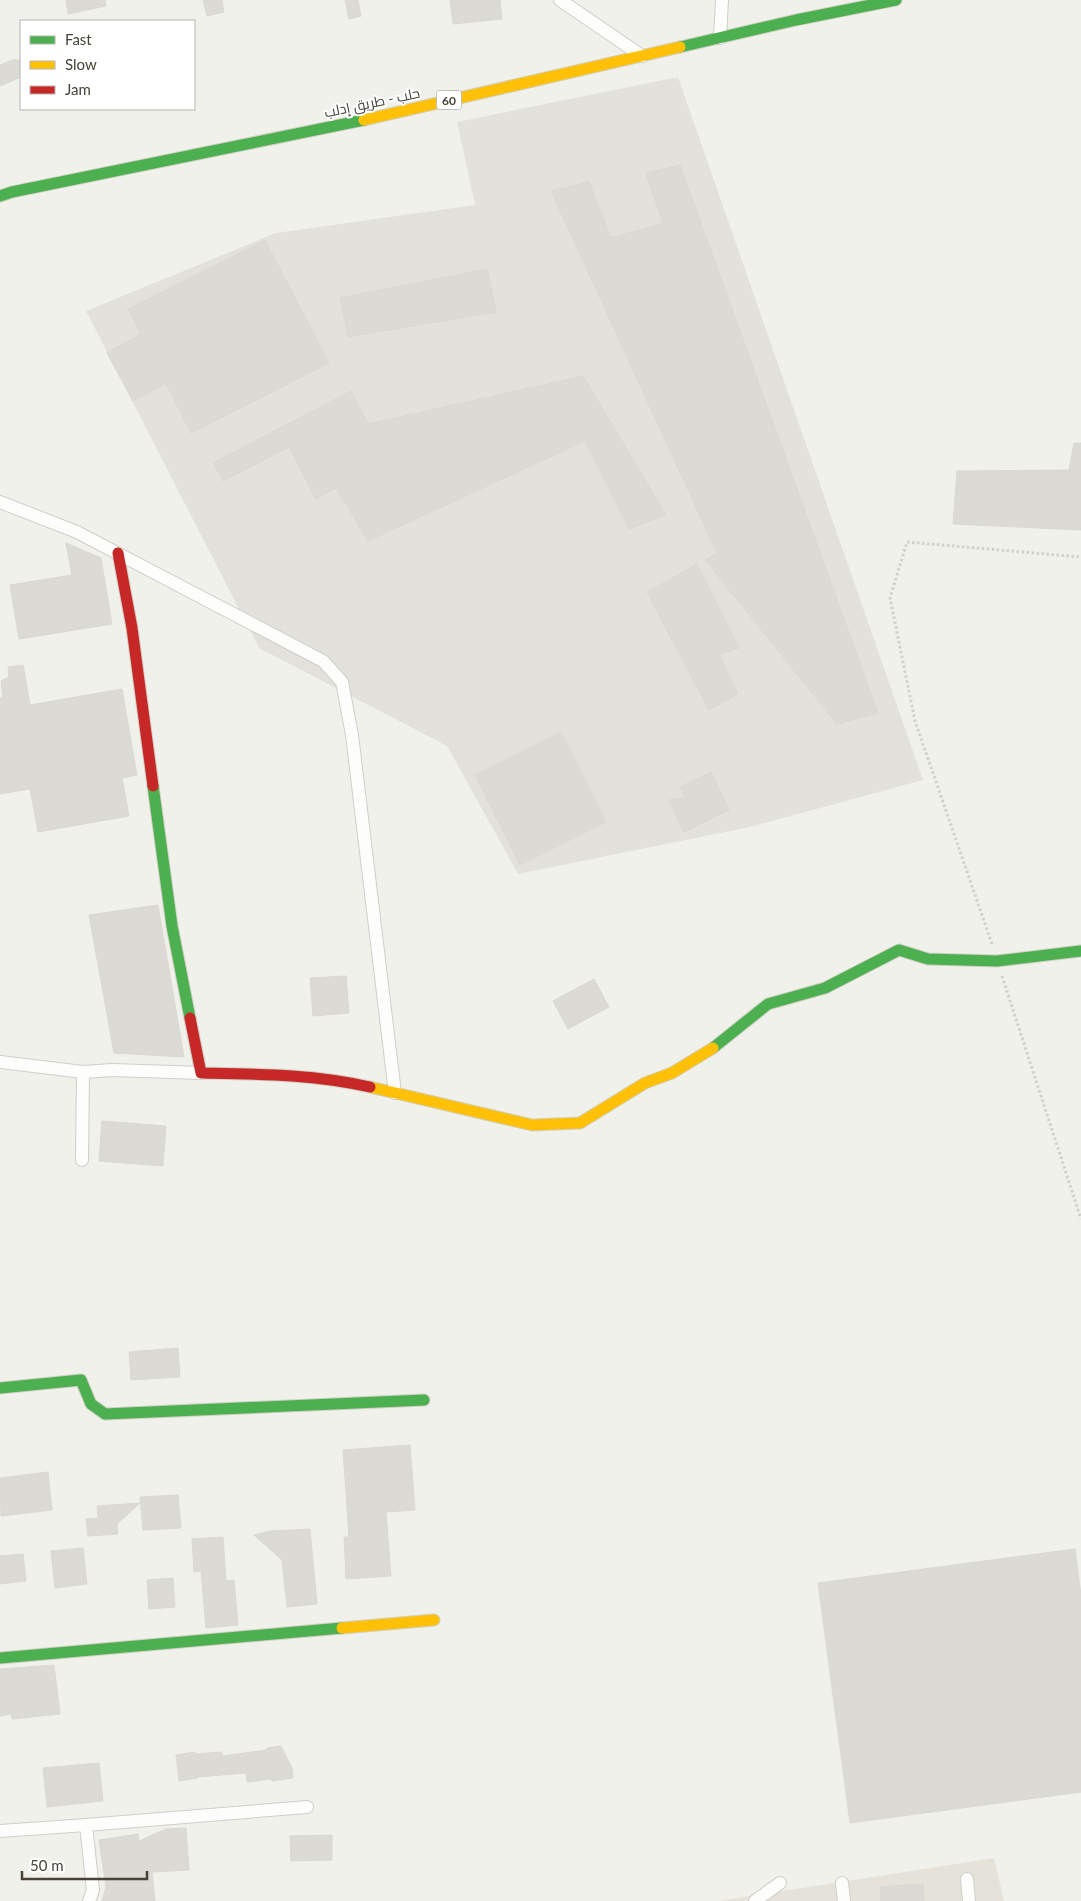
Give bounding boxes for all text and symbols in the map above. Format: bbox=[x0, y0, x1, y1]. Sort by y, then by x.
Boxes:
legend bbox=[20, 20, 195, 110]
text: Fast bbox=[65, 30, 92, 48]
text: Slow bbox=[65, 55, 97, 73]
text: Jam bbox=[65, 80, 91, 98]
street label: حلب - طريق إدلب bbox=[323, 84, 422, 121]
road number: 60 bbox=[436, 90, 462, 110]
scale bar bbox=[22, 1848, 148, 1880]
text: 50 m bbox=[30, 1856, 64, 1874]

